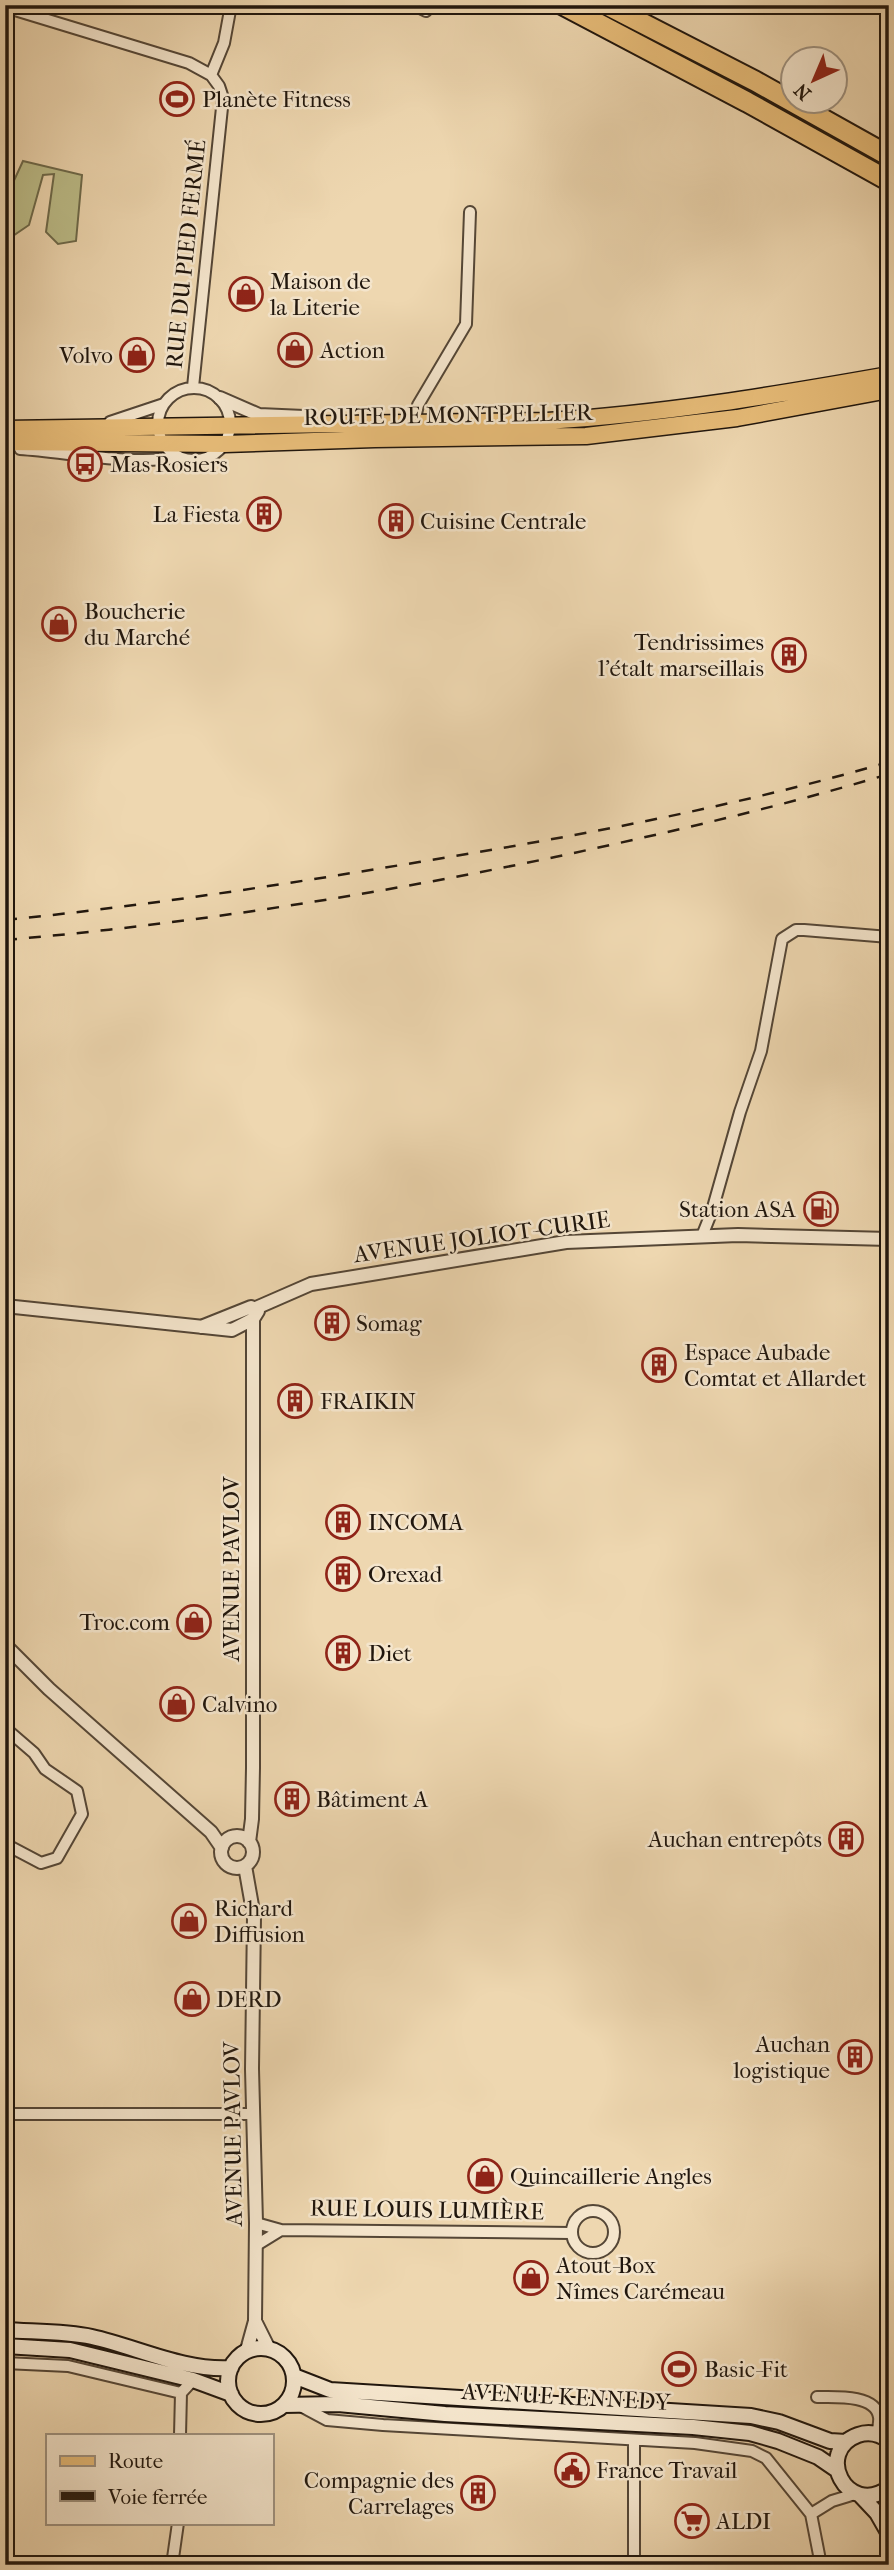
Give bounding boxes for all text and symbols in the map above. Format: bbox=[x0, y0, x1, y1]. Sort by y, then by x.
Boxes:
north arrow bbox=[778, 46, 848, 116]
text: N bbox=[790, 78, 816, 104]
sports icon: Planète Fitness bbox=[158, 80, 196, 118]
place label: Planète Fitness bbox=[202, 86, 351, 113]
street label: RUE DU PIED FERMÉ bbox=[161, 138, 211, 370]
place label: Maison de la Literie bbox=[269, 268, 371, 321]
shop icon: Maison de la Literie bbox=[227, 275, 265, 313]
shop icon: Action bbox=[276, 331, 314, 369]
shop icon: Volvo bbox=[118, 336, 156, 374]
place label: Action bbox=[319, 337, 385, 364]
place label: Volvo bbox=[58, 342, 113, 369]
street label: ROUTE DE MONTPELLIER bbox=[303, 399, 594, 431]
bus stop icon: Mas Rosiers bbox=[66, 445, 104, 483]
place label: Mas Rosiers bbox=[110, 451, 228, 478]
building icon: La Fiesta bbox=[245, 495, 283, 533]
place label: La Fiesta bbox=[153, 501, 240, 528]
building icon: Cuisine Centrale bbox=[377, 502, 415, 540]
place label: Cuisine Centrale bbox=[420, 508, 586, 535]
place label: Boucherie du Marché bbox=[84, 598, 190, 651]
shop icon: Boucherie du Marché bbox=[40, 605, 78, 643]
place label: Tendrissimes l'étalt marseillais bbox=[598, 629, 764, 682]
building icon: Tendrissimes l'étalt marseillais bbox=[770, 636, 808, 674]
fuel station icon: Station ASA bbox=[802, 1190, 840, 1228]
place label: Station ASA bbox=[679, 1196, 797, 1223]
street label: AVENUE JOLIOT-CURIE bbox=[351, 1206, 612, 1268]
building icon: Somag bbox=[313, 1304, 351, 1342]
place label: Somag bbox=[356, 1310, 422, 1337]
place label: Espace Aubade Comtat et Allardet bbox=[684, 1339, 866, 1392]
building icon: Espace Aubade Comtat et Allardet bbox=[640, 1346, 678, 1384]
building icon: FRAIKIN bbox=[276, 1382, 314, 1420]
place label: FRAIKIN bbox=[320, 1388, 416, 1415]
street label: AVENUE PAVLOV bbox=[218, 1476, 245, 1662]
building icon: INCOMA bbox=[324, 1503, 362, 1541]
place label: INCOMA bbox=[368, 1509, 465, 1536]
building icon: Orexad bbox=[324, 1555, 362, 1593]
place label: Orexad bbox=[368, 1561, 443, 1588]
shop icon: Troc.com bbox=[175, 1603, 213, 1641]
place label: Troc.com bbox=[79, 1609, 170, 1636]
building icon: Diet bbox=[324, 1634, 362, 1672]
place label: Diet bbox=[368, 1640, 412, 1667]
shop icon: Calvino bbox=[158, 1685, 196, 1723]
place label: Calvino bbox=[202, 1691, 277, 1718]
building icon: Bâtiment A bbox=[273, 1780, 311, 1818]
place label: Bâtiment A bbox=[316, 1786, 429, 1813]
building icon: Auchan entrepôts bbox=[827, 1820, 865, 1858]
place label: Auchan entrepôts bbox=[647, 1826, 822, 1853]
place label: Richard Diffusion bbox=[214, 1895, 306, 1948]
shop icon: Richard Diffusion bbox=[170, 1902, 208, 1940]
shop icon: DERD bbox=[173, 1980, 211, 2018]
place label: DERD bbox=[216, 1986, 282, 2013]
place label: Auchan logistique bbox=[732, 2031, 831, 2084]
building icon: Auchan logistique bbox=[836, 2038, 874, 2076]
street label: AVENUE PAVLOV bbox=[218, 2040, 248, 2228]
shop icon: Quincaillerie Angles bbox=[466, 2157, 504, 2195]
place label: Quincaillerie Angles bbox=[510, 2163, 712, 2190]
street label: RUE LOUIS LUMIÈRE bbox=[310, 2194, 544, 2226]
place label: Atout-Box Nîmes Carémeau bbox=[555, 2252, 725, 2305]
shop icon: Atout-Box Nîmes Carémeau bbox=[512, 2259, 550, 2297]
sports icon: Basic-Fit bbox=[660, 2350, 698, 2388]
place label: Basic-Fit bbox=[704, 2356, 788, 2383]
street label: AVENUE KENNEDY bbox=[460, 2378, 672, 2416]
legend bbox=[46, 2434, 273, 2524]
text: Route bbox=[108, 2449, 163, 2473]
public building icon: France Travail bbox=[553, 2451, 591, 2489]
place label: France Travail bbox=[596, 2457, 738, 2484]
place label: Compagnie des Carrelages bbox=[304, 2467, 454, 2520]
building icon: Compagnie des Carrelages bbox=[459, 2474, 497, 2512]
text: Voie ferrée bbox=[107, 2485, 207, 2509]
supermarket icon: ALDI bbox=[673, 2502, 711, 2540]
place label: ALDI bbox=[715, 2508, 771, 2535]

